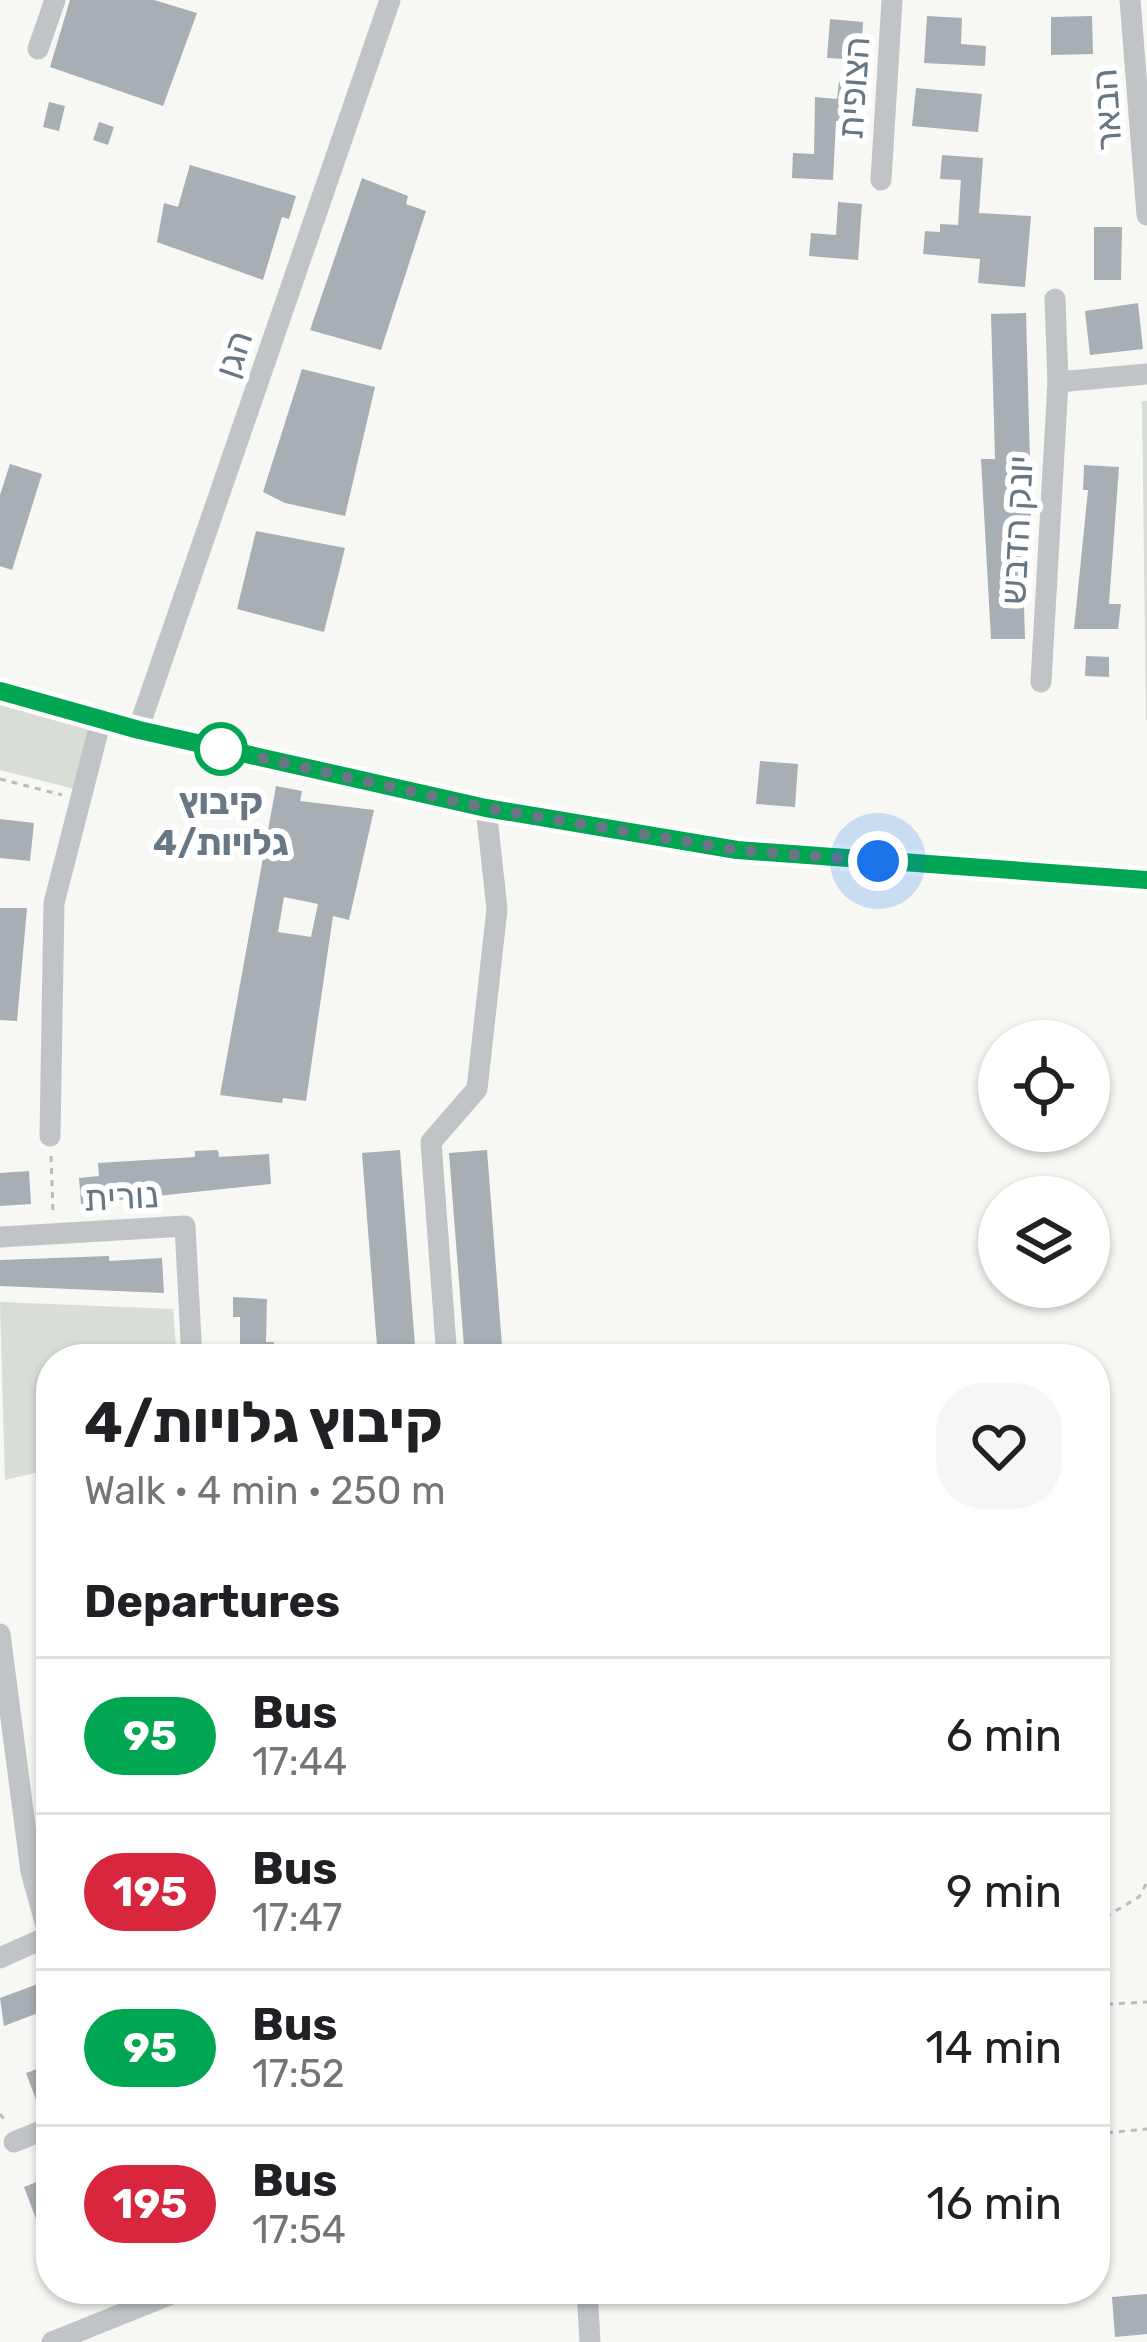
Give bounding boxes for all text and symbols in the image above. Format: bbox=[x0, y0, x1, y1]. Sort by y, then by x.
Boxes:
street label: הצופית bbox=[828, 35, 879, 141]
street label: הבאר bbox=[1082, 67, 1131, 153]
street label: הגן bbox=[205, 325, 261, 383]
street label: יונק הדבש bbox=[991, 454, 1042, 606]
marker: קיבוץ גלויות/4 bbox=[196, 724, 246, 774]
place label: קיבוץ גלויות/4 bbox=[153, 780, 289, 864]
your location bbox=[848, 831, 908, 891]
map controls bbox=[978, 1020, 1110, 1308]
button: locate bbox=[978, 1020, 1110, 1152]
street label: נורית bbox=[82, 1173, 160, 1220]
button: layers bbox=[978, 1176, 1110, 1308]
button: heart bbox=[936, 1383, 1062, 1509]
text: קיבוץ גלויות/4 bbox=[84, 1389, 443, 1456]
text: Walk · 4 min · 250 m bbox=[84, 1468, 446, 1514]
text: Departures bbox=[84, 1575, 340, 1628]
text: Bus bbox=[252, 1686, 337, 1739]
text: 6 min bbox=[946, 1709, 1062, 1762]
text: 95 bbox=[123, 1711, 177, 1761]
text: 17:44 bbox=[252, 1739, 347, 1785]
text: Bus bbox=[252, 1842, 337, 1895]
text: 9 min bbox=[946, 1865, 1062, 1918]
text: 195 bbox=[113, 1867, 187, 1917]
text: 17:47 bbox=[252, 1895, 342, 1941]
text: Bus bbox=[252, 1998, 337, 2051]
text: 14 min bbox=[926, 2021, 1062, 2074]
text: 95 bbox=[123, 2023, 177, 2073]
text: 17:52 bbox=[252, 2051, 345, 2097]
text: Bus bbox=[252, 2154, 337, 2207]
text: 16 min bbox=[926, 2177, 1062, 2230]
text: 195 bbox=[113, 2179, 187, 2229]
text: 17:54 bbox=[252, 2207, 346, 2253]

